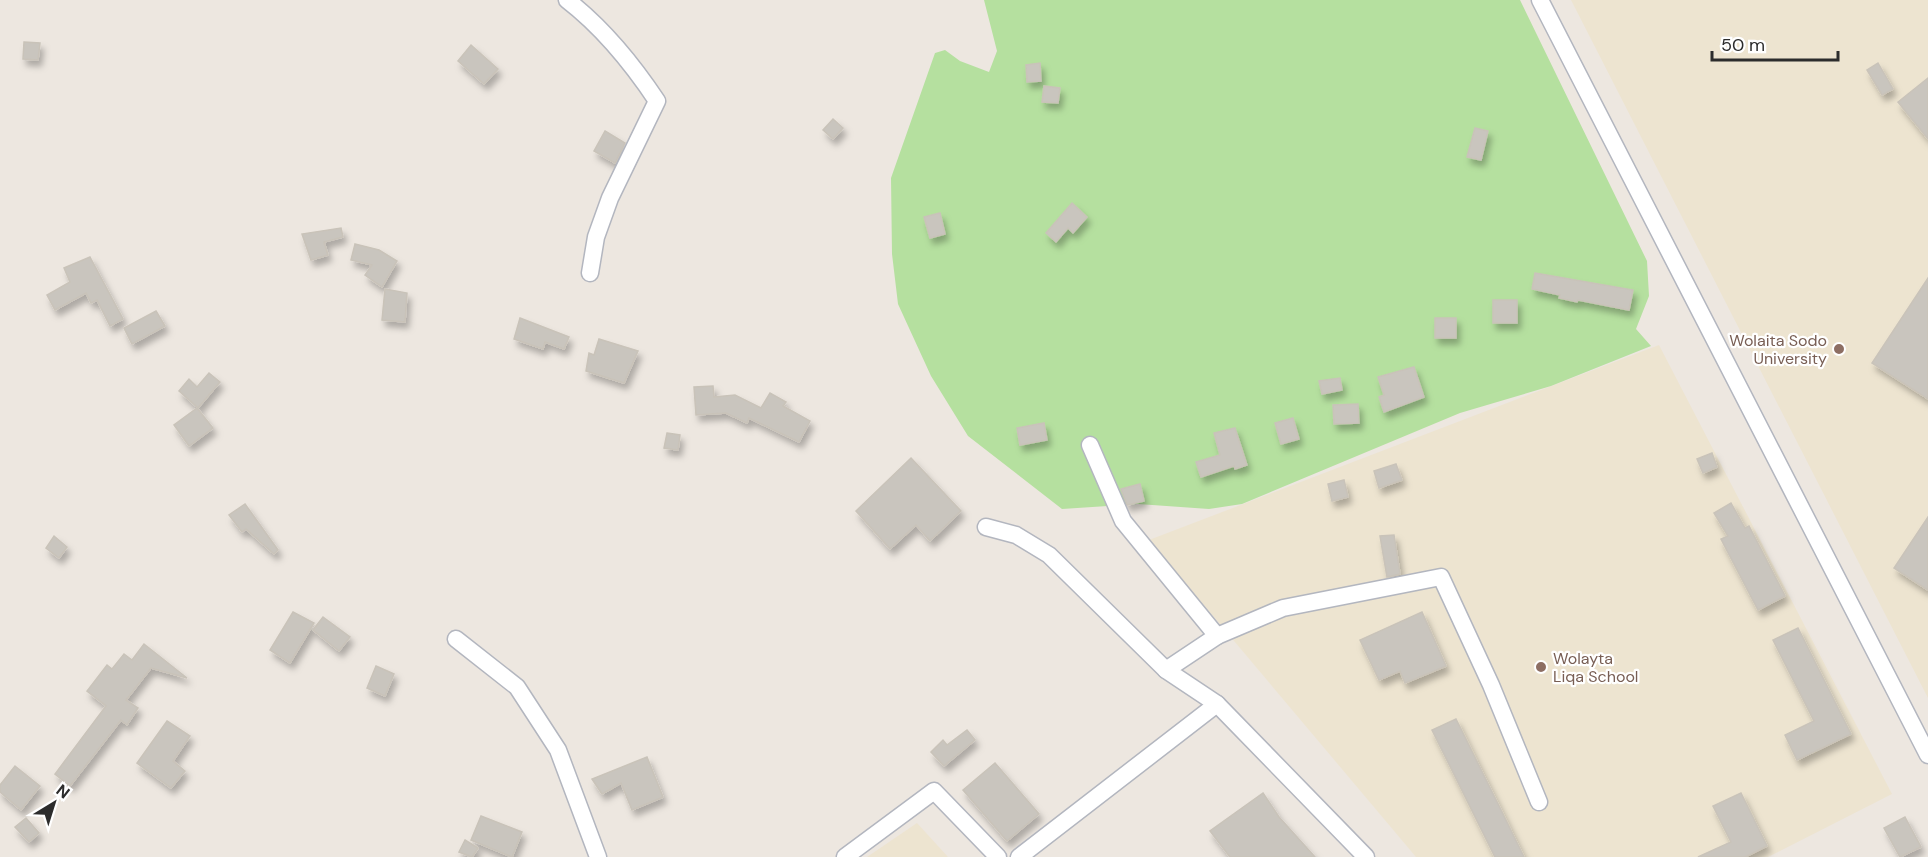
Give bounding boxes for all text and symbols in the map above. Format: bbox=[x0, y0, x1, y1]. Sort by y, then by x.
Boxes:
scale bar bbox=[1712, 24, 1838, 62]
text: 50 m bbox=[1721, 33, 1765, 57]
place label: Wolaita Sodo University bbox=[1729, 330, 1827, 369]
marker: Wolaita Sodo University bbox=[1832, 342, 1846, 356]
place label: Wolayta Liqa School bbox=[1553, 648, 1638, 687]
marker: Wolayta Liqa School bbox=[1534, 660, 1548, 674]
north arrow bbox=[24, 773, 84, 833]
text: N bbox=[52, 780, 74, 803]

